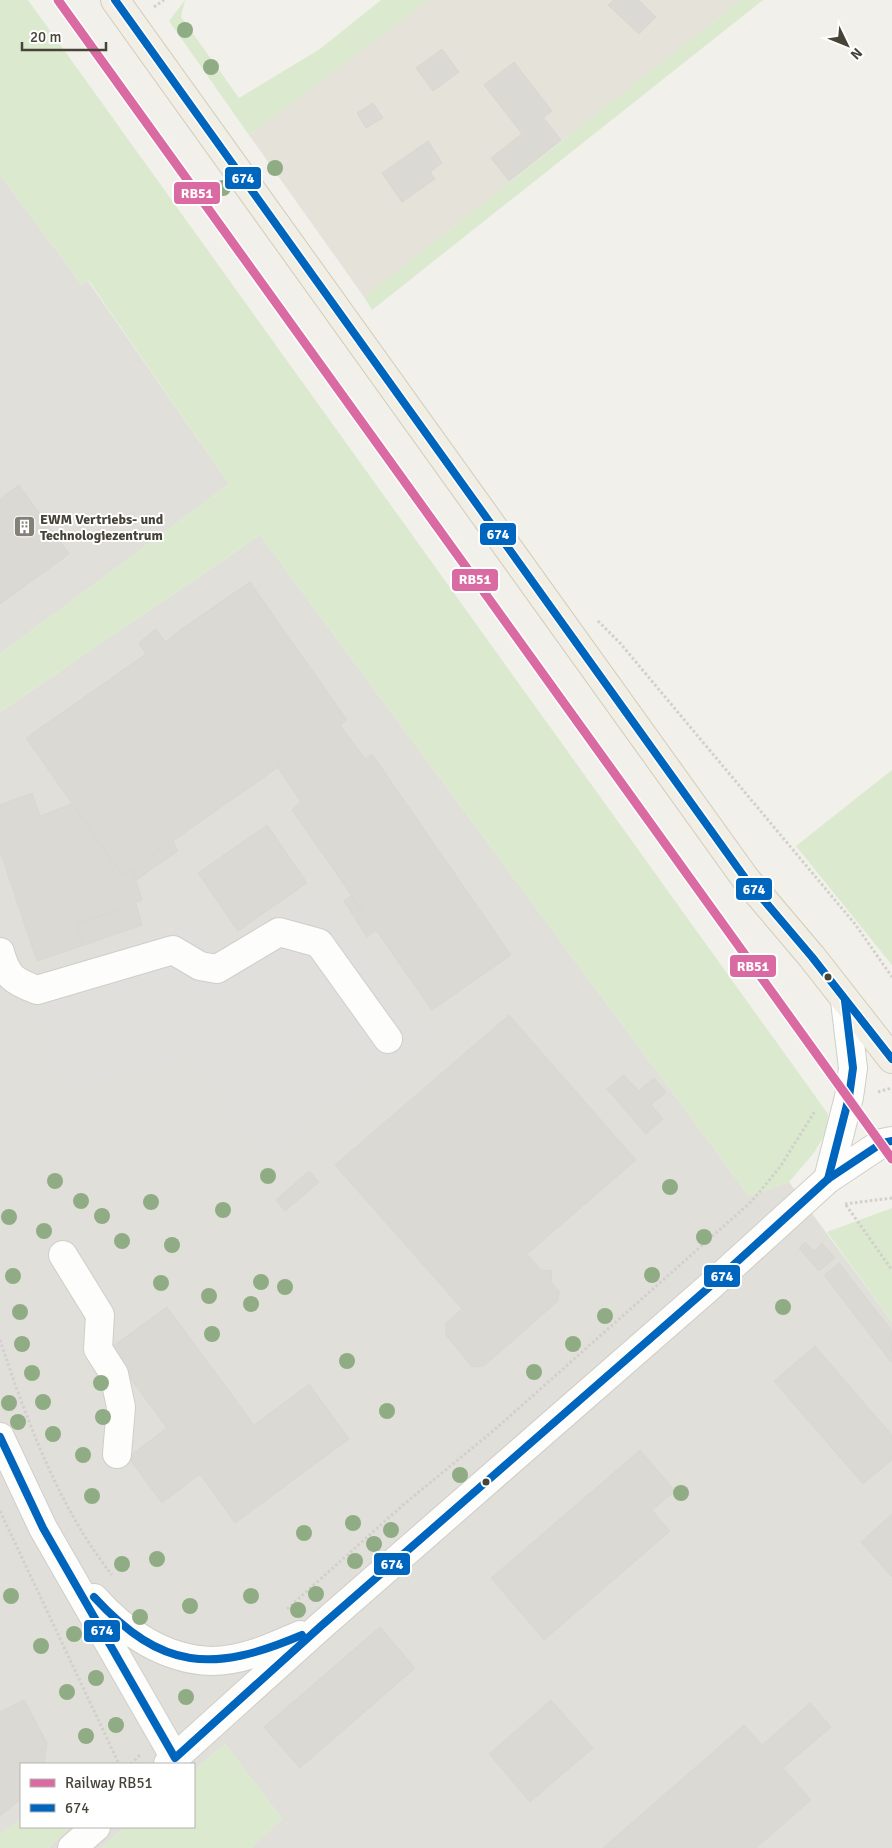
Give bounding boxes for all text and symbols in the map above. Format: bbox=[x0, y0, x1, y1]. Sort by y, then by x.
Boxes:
scale bar bbox=[22, 20, 106, 52]
north arrow bbox=[822, 20, 872, 70]
text: 20 m bbox=[30, 28, 61, 46]
text: N bbox=[847, 44, 866, 63]
line badge: 674 bbox=[224, 166, 262, 190]
text: 674 bbox=[232, 170, 255, 187]
line badge: RB51 bbox=[173, 181, 221, 205]
text: RB51 bbox=[181, 185, 214, 202]
place label: EWM Vertriebs- und Technologiezentrum bbox=[40, 511, 164, 544]
building icon: EWM Vertriebs- und Technologiezentrum bbox=[12, 515, 36, 539]
line badge: 674 bbox=[479, 522, 517, 546]
text: 674 bbox=[487, 526, 510, 543]
line badge: RB51 bbox=[451, 568, 499, 592]
text: RB51 bbox=[459, 571, 492, 588]
line badge: 674 bbox=[735, 877, 773, 901]
text: 674 bbox=[743, 881, 766, 898]
line badge: RB51 bbox=[729, 954, 777, 978]
text: RB51 bbox=[737, 958, 770, 975]
unlabelled marker bbox=[823, 972, 833, 982]
line badge: 674 bbox=[703, 1264, 741, 1288]
text: 674 bbox=[711, 1268, 734, 1285]
unlabelled marker bbox=[481, 1477, 491, 1487]
line badge: 674 bbox=[373, 1552, 411, 1576]
text: 674 bbox=[381, 1556, 404, 1573]
line badge: 674 bbox=[83, 1619, 121, 1643]
text: 674 bbox=[91, 1622, 114, 1639]
legend bbox=[20, 1763, 195, 1828]
text: Railway RB51 bbox=[65, 1774, 153, 1792]
text: 674 bbox=[65, 1799, 89, 1817]

